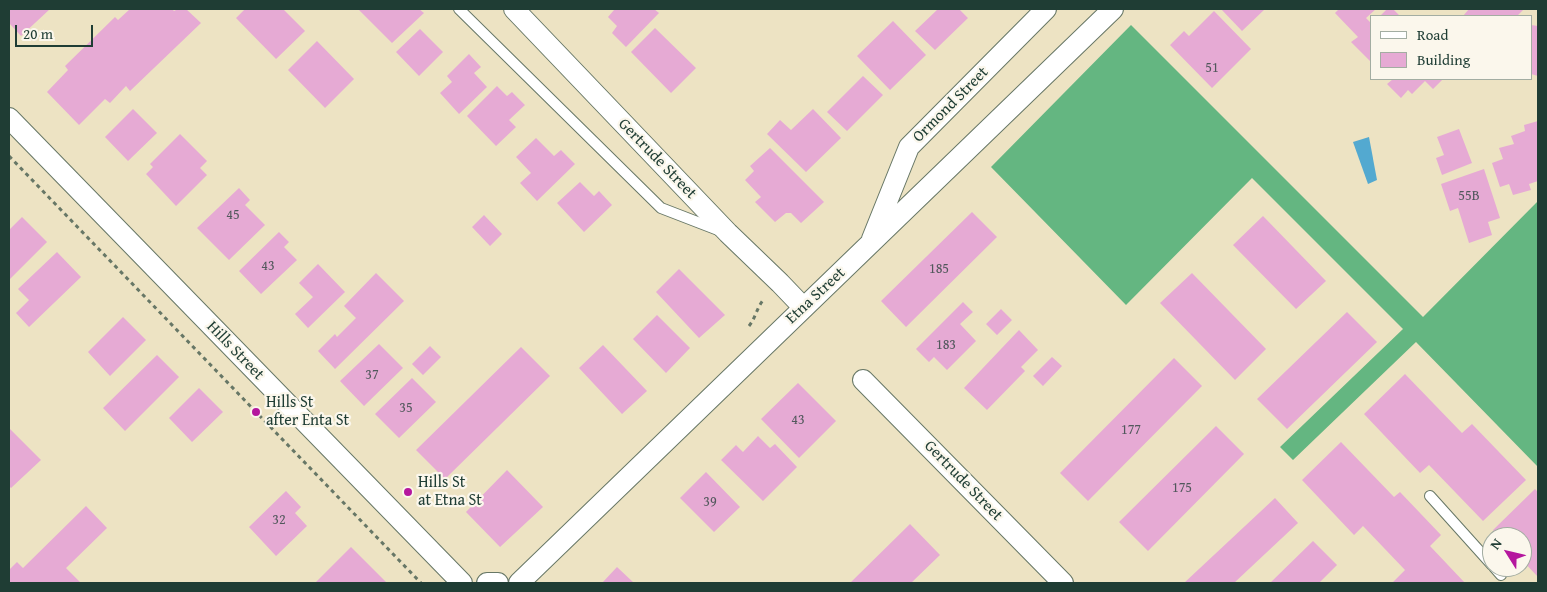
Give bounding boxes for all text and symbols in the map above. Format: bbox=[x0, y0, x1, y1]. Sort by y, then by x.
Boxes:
scale bar bbox=[18, 15, 95, 47]
legend bbox=[1370, 15, 1532, 80]
text: 20 m bbox=[23, 23, 53, 44]
text: Road bbox=[1417, 24, 1448, 45]
text: Building bbox=[1417, 49, 1470, 70]
house number: 51 bbox=[1205, 60, 1219, 76]
street label: Ormond Street bbox=[909, 63, 993, 147]
street label: Gertrude Street bbox=[614, 115, 700, 203]
house number: 55B bbox=[1458, 188, 1480, 204]
house number: 45 bbox=[226, 207, 240, 223]
house number: 43 bbox=[261, 258, 275, 274]
house number: 185 bbox=[929, 261, 949, 277]
street label: Etna Street bbox=[782, 264, 850, 328]
street label: Hills Street bbox=[202, 318, 268, 384]
house number: 183 bbox=[936, 337, 956, 353]
house number: 37 bbox=[365, 367, 379, 383]
place label: Hills St after Enta St bbox=[266, 393, 349, 431]
house number: 35 bbox=[399, 400, 413, 416]
marker: Hills St after Enta St bbox=[250, 406, 262, 418]
house number: 43 bbox=[791, 412, 805, 428]
house number: 177 bbox=[1121, 422, 1141, 438]
street label: Gertrude Street bbox=[920, 437, 1006, 525]
place label: Hills St at Etna St bbox=[418, 473, 482, 511]
house number: 175 bbox=[1172, 480, 1192, 496]
marker: Hills St at Etna St bbox=[402, 486, 414, 498]
house number: 39 bbox=[703, 494, 717, 510]
house number: 32 bbox=[272, 512, 286, 528]
north arrow bbox=[1482, 527, 1532, 577]
text: N bbox=[1485, 534, 1507, 553]

